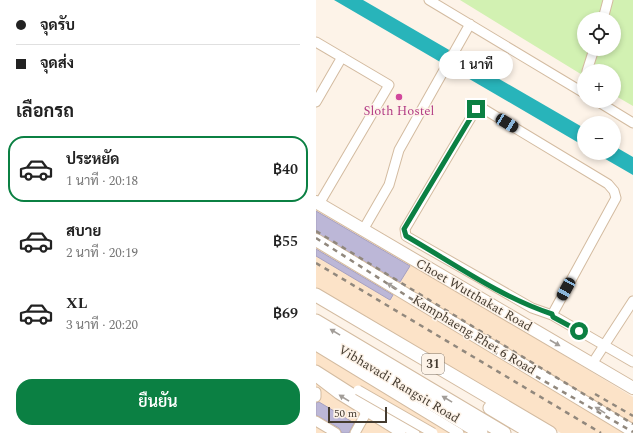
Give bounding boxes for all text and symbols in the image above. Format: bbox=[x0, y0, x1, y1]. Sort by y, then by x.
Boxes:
map controls bbox=[577, 12, 621, 160]
button: locate bbox=[577, 12, 621, 56]
text: จุดรับ bbox=[40, 14, 75, 37]
callout: 1 นาที bbox=[439, 51, 513, 79]
text: จุดส่ง bbox=[40, 52, 74, 75]
text: 1 นาที bbox=[459, 55, 493, 75]
button: + bbox=[577, 64, 621, 108]
marker: Sloth Hostel bbox=[394, 92, 404, 102]
text: เลือกรถ bbox=[16, 98, 74, 125]
route end bbox=[467, 100, 485, 118]
place label: Sloth Hostel bbox=[364, 101, 435, 121]
car bbox=[494, 112, 520, 134]
button: − bbox=[577, 116, 621, 160]
text: ประหยัด bbox=[66, 148, 119, 171]
icon: car bbox=[18, 151, 54, 187]
text: ฿40 bbox=[273, 158, 298, 181]
text: 1 นาที · 20:18 bbox=[66, 171, 138, 191]
text: สบาย bbox=[66, 220, 101, 243]
icon: car bbox=[18, 223, 54, 259]
text: ฿55 bbox=[273, 230, 298, 253]
text: 2 นาที · 20:19 bbox=[66, 243, 138, 263]
street label: Choet Wutthakat Road bbox=[412, 253, 536, 337]
car bbox=[555, 276, 577, 302]
one-way arrow bbox=[386, 282, 398, 289]
street label: Kamphaeng Phet 6 Road bbox=[408, 290, 540, 380]
text: XL bbox=[66, 292, 87, 315]
icon: car bbox=[18, 295, 54, 331]
text: ฿69 bbox=[273, 302, 298, 325]
text: 3 นาที · 20:20 bbox=[66, 315, 138, 335]
route start bbox=[570, 322, 588, 340]
one-way arrow bbox=[329, 329, 341, 336]
one-way arrow bbox=[549, 339, 561, 346]
street label: Vibhavadi Rangsit Road bbox=[335, 340, 463, 428]
road number: 31 bbox=[422, 354, 444, 374]
button: ยืนยัน bbox=[16, 379, 300, 425]
one-way arrow bbox=[338, 394, 350, 401]
one-way arrow bbox=[441, 395, 453, 402]
scale bar bbox=[328, 405, 387, 424]
text: 50 m bbox=[334, 405, 357, 422]
one-way arrow bbox=[594, 407, 606, 414]

